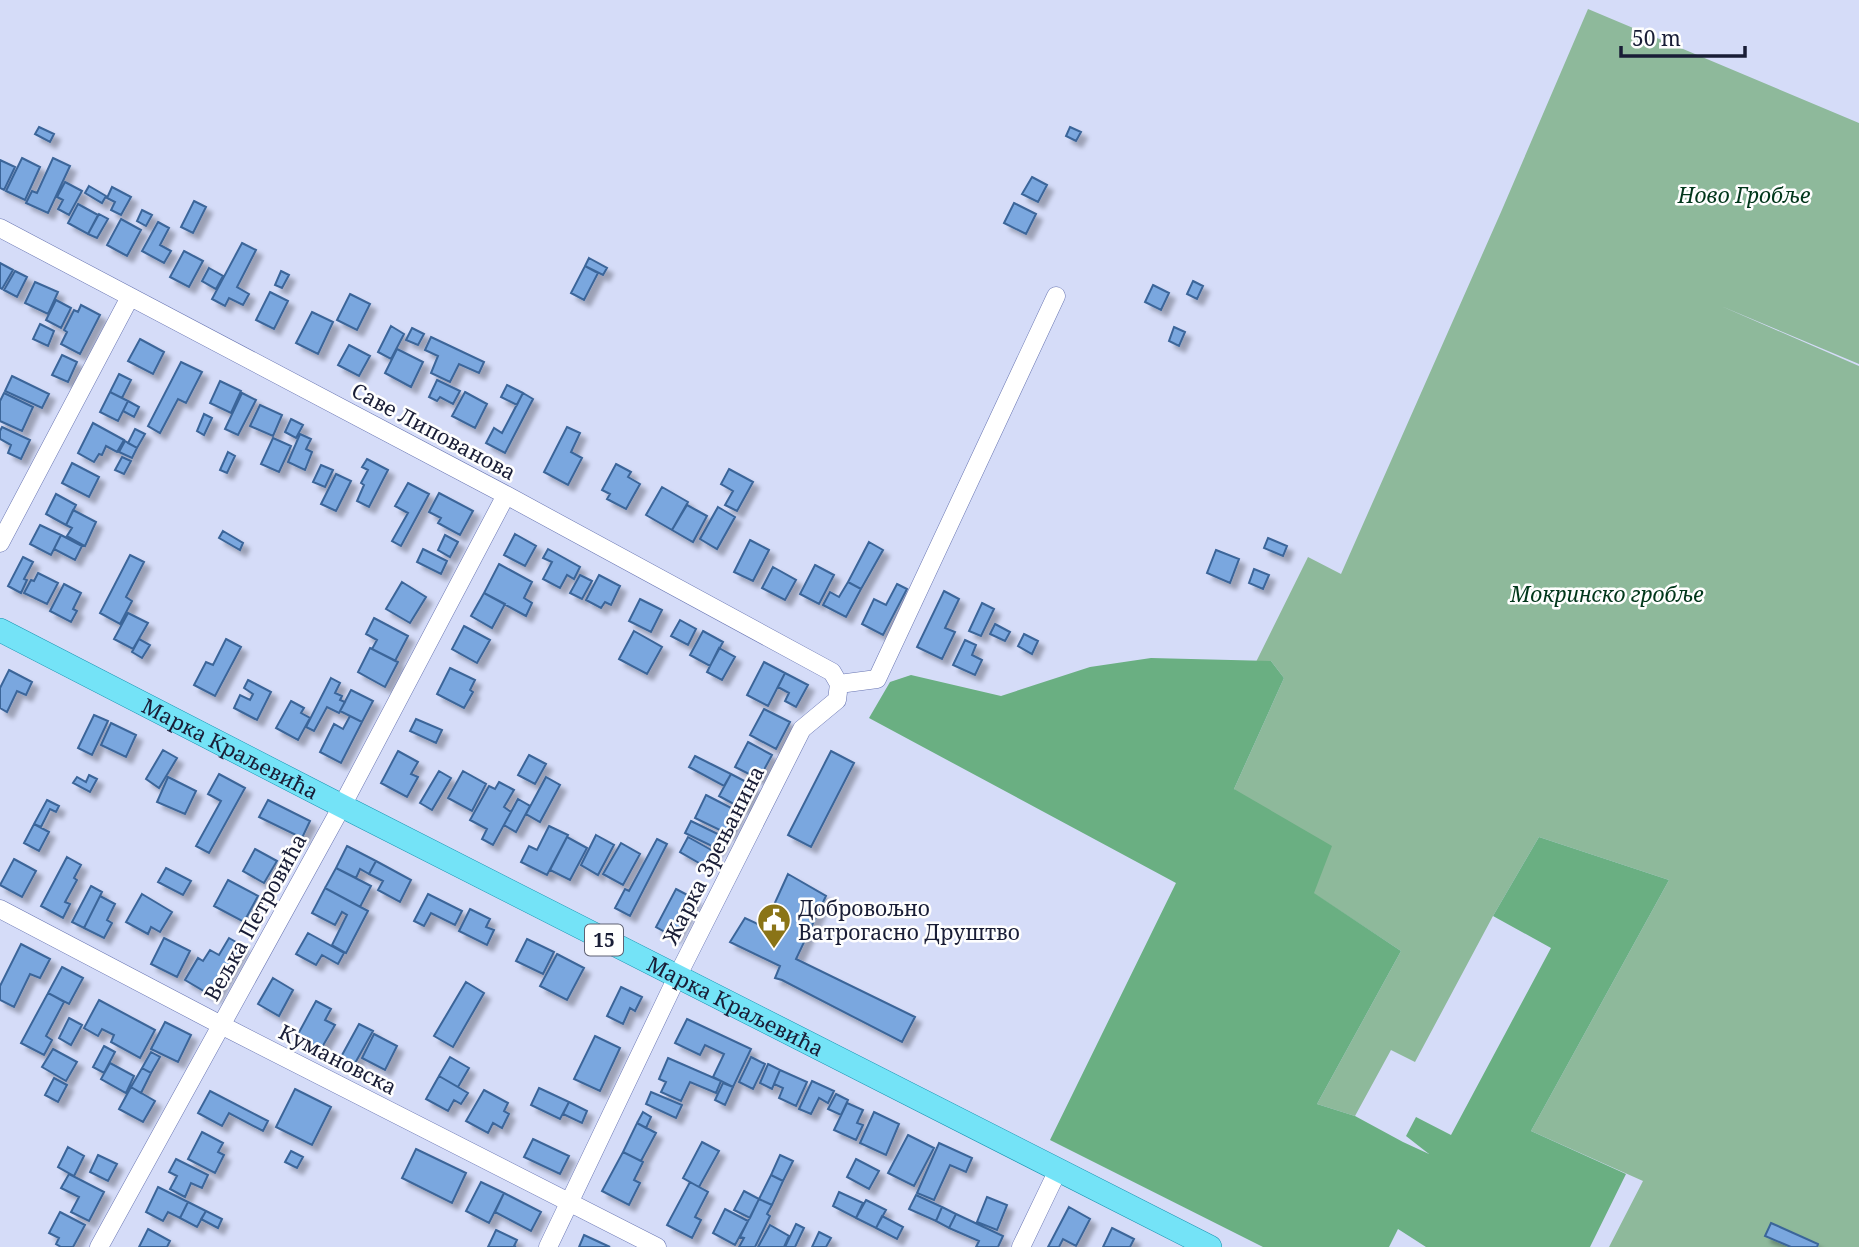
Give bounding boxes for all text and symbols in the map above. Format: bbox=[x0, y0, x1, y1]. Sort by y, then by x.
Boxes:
scale bar bbox=[1621, 14, 1745, 58]
text: 50 m bbox=[1632, 24, 1681, 52]
park label: Ново Гробље bbox=[1677, 181, 1810, 209]
street label: Саве Липованова bbox=[347, 376, 521, 486]
park label: Мокринско гробље bbox=[1509, 580, 1704, 608]
street label: Марка Краљевића bbox=[137, 691, 323, 806]
street label: Жарка Зрењанина bbox=[655, 761, 770, 950]
street label: Вељка Петровића bbox=[197, 828, 313, 1006]
place label: Добровољно Ватрогасно Друштво bbox=[798, 894, 1020, 946]
public building icon: Добровољно Ватрогасно Друштво bbox=[755, 901, 793, 950]
road number: 15 bbox=[585, 924, 623, 956]
street label: Марка Краљевића bbox=[642, 949, 829, 1063]
street label: Кумановска bbox=[274, 1017, 402, 1101]

